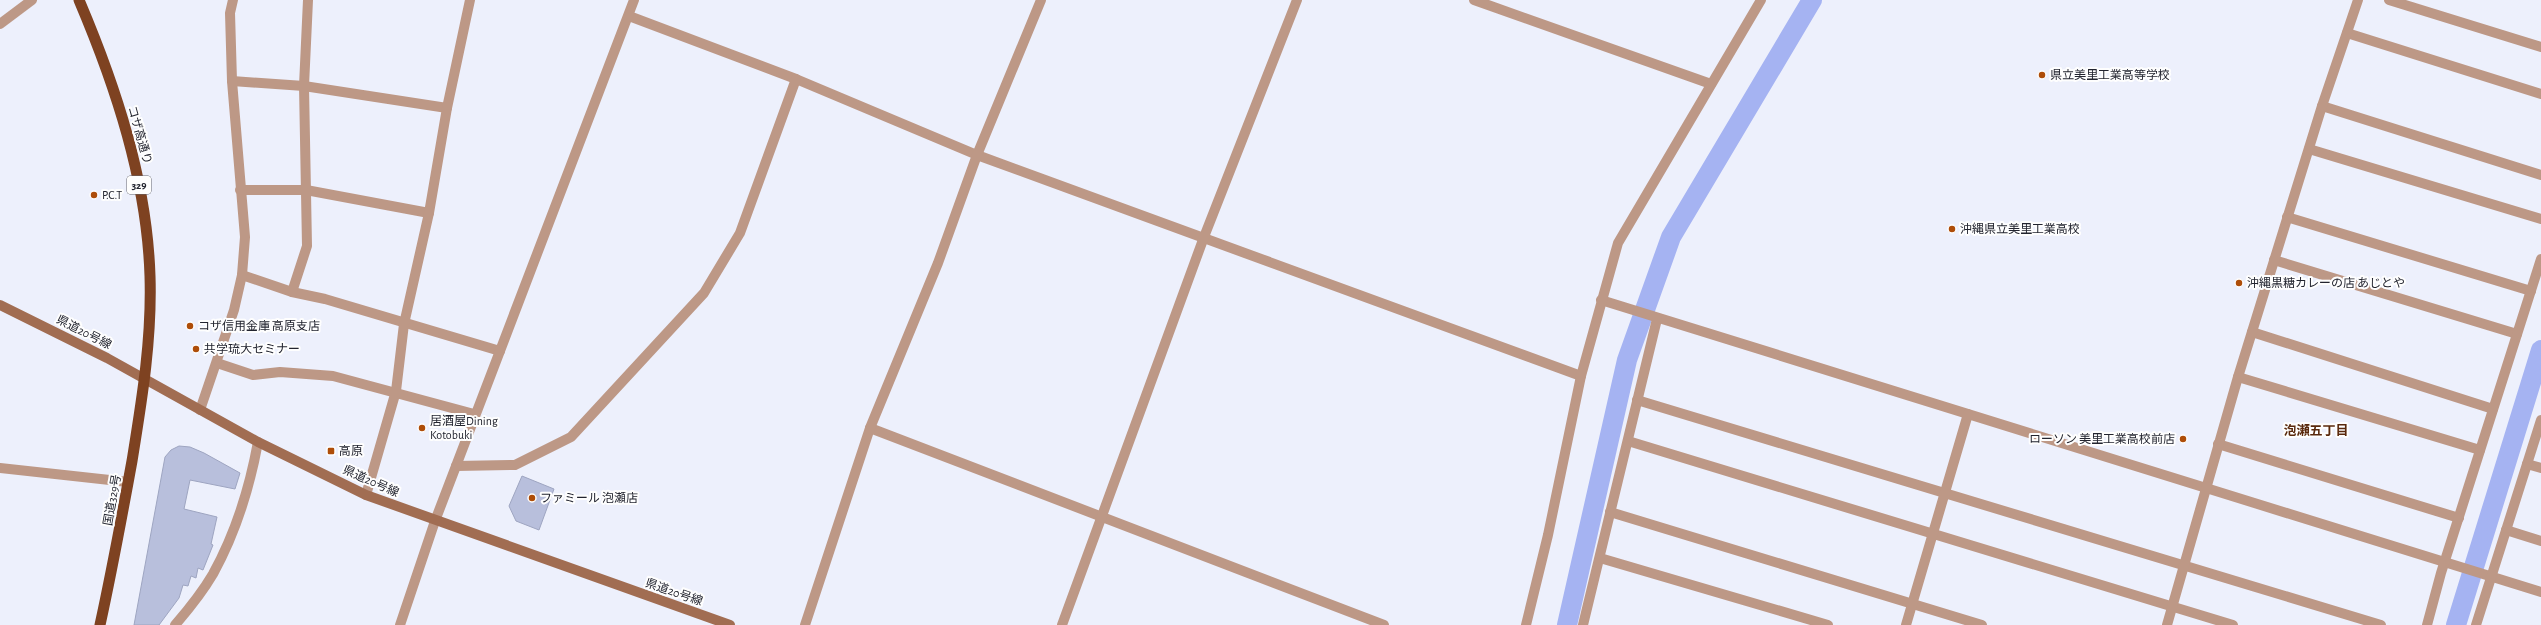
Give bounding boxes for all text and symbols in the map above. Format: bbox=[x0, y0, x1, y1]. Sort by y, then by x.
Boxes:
place label: 県立美里工業高等学校 bbox=[2050, 68, 2170, 81]
marker: 県立美里工業高等学校 bbox=[2037, 70, 2047, 80]
street label: コザ高通り bbox=[126, 104, 155, 165]
road number: 329 bbox=[127, 176, 151, 194]
place label: P.C.T bbox=[102, 189, 122, 201]
marker: P.C.T bbox=[89, 190, 99, 200]
place label: 沖縄県立美里工業高校 bbox=[1960, 222, 2080, 235]
marker: 沖縄県立美里工業高校 bbox=[1947, 224, 1957, 234]
place label: 沖縄黒糖カレーの店 あじとや bbox=[2247, 276, 2405, 289]
marker: 沖縄黒糖カレーの店 あじとや bbox=[2234, 278, 2244, 288]
street label: 県道20号線 bbox=[55, 312, 114, 351]
place label: コザ信用金庫 高原支店 bbox=[198, 319, 320, 332]
marker: コザ信用金庫 高原支店 bbox=[185, 321, 195, 331]
place label: 共学琉大セミナー bbox=[204, 342, 300, 355]
marker: 共学琉大セミナー bbox=[191, 344, 201, 354]
place label: 居酒屋Dining Kotobuki bbox=[430, 414, 498, 441]
marker: 居酒屋Dining Kotobuki bbox=[417, 423, 427, 433]
district label: 泡瀬五丁目 bbox=[2283, 423, 2349, 438]
place label: ローソン 美里工業高校前店 bbox=[2029, 432, 2175, 445]
marker: ローソン 美里工業高校前店 bbox=[2178, 434, 2188, 444]
place label: 高原 bbox=[339, 445, 363, 457]
marker: 高原 bbox=[326, 446, 336, 456]
street label: 県道20号線 bbox=[341, 462, 401, 499]
street label: 国道329号 bbox=[101, 473, 122, 527]
place label: ファミール 泡瀬店 bbox=[540, 491, 638, 504]
marker: ファミール 泡瀬店 bbox=[527, 493, 537, 503]
street label: 県道20号線 bbox=[644, 576, 705, 607]

